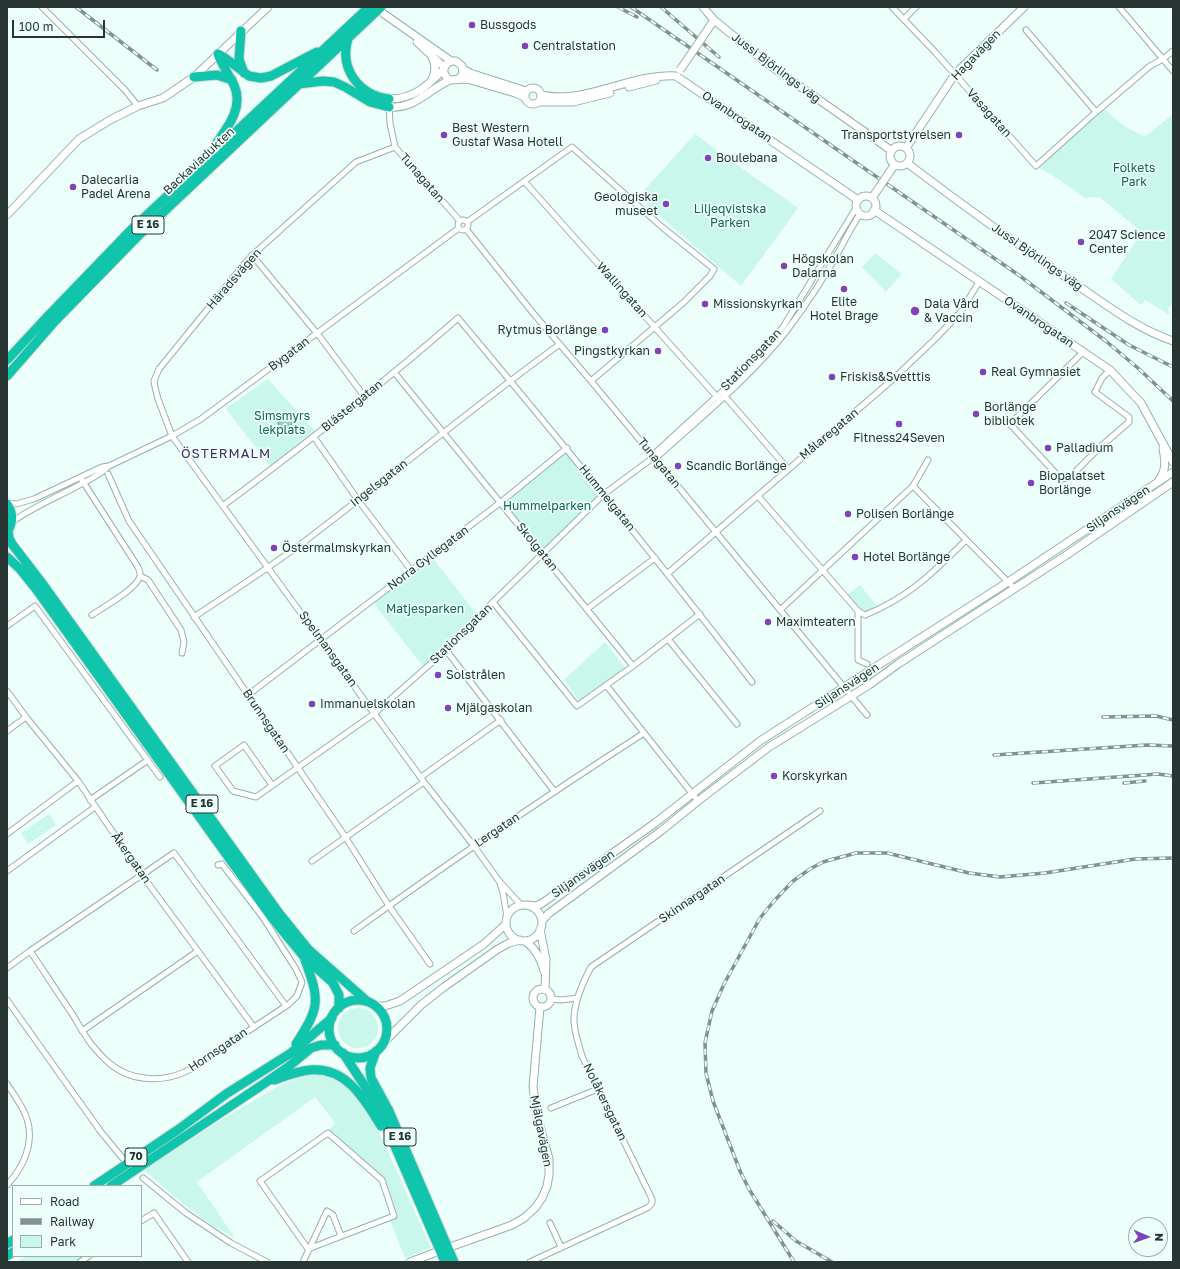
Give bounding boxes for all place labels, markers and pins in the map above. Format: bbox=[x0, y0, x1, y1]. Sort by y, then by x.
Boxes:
place label: Bussgods bbox=[480, 18, 536, 32]
marker: Bussgods bbox=[467, 20, 477, 30]
place label: Centralstation bbox=[533, 39, 616, 53]
marker: Centralstation bbox=[520, 41, 530, 51]
place label: Best Western Gustaf Wasa Hotell bbox=[452, 121, 563, 149]
place label: Transportstyrelsen bbox=[841, 128, 951, 142]
marker: Best Western Gustaf Wasa Hotell bbox=[439, 130, 449, 140]
marker: Transportstyrelsen bbox=[954, 130, 964, 140]
place label: Boulebana bbox=[716, 151, 777, 165]
marker: Boulebana bbox=[703, 153, 713, 163]
place label: Dalecarlia Padel Arena bbox=[81, 173, 150, 201]
marker: Dalecarlia Padel Arena bbox=[68, 182, 78, 192]
place label: Geologiska museet bbox=[594, 190, 658, 218]
marker: Geologiska museet bbox=[661, 199, 671, 209]
place label: 2047 Science Center bbox=[1089, 228, 1165, 256]
marker: 2047 Science Center bbox=[1076, 237, 1086, 247]
place label: Högskolan Dalarna bbox=[792, 252, 854, 280]
marker: Högskolan Dalarna bbox=[779, 261, 789, 271]
marker: Elite Hotel Brage bbox=[839, 284, 849, 294]
place label: Elite Hotel Brage bbox=[810, 295, 878, 323]
place label: Missionskyrkan bbox=[713, 297, 803, 311]
place label: Dala Vård & Vaccin bbox=[924, 297, 979, 325]
marker: Missionskyrkan bbox=[700, 299, 710, 309]
marker: Dala Vård & Vaccin bbox=[909, 305, 921, 317]
place label: Rytmus Borlänge bbox=[497, 323, 597, 337]
marker: Rytmus Borlänge bbox=[600, 325, 610, 335]
place label: Pingstkyrkan bbox=[574, 344, 650, 358]
marker: Pingstkyrkan bbox=[653, 346, 663, 356]
place label: Real Gymnasiet bbox=[991, 365, 1081, 379]
marker: Real Gymnasiet bbox=[978, 367, 988, 377]
place label: Friskis&Svetttis bbox=[840, 370, 931, 384]
marker: Friskis&Svetttis bbox=[827, 372, 837, 382]
place label: Borlänge bibliotek bbox=[984, 400, 1036, 428]
marker: Borlänge bibliotek bbox=[971, 409, 981, 419]
marker: Fitness24Seven bbox=[894, 419, 904, 429]
place label: Fitness24Seven bbox=[853, 431, 945, 445]
place label: Palladium bbox=[1056, 441, 1113, 455]
marker: Palladium bbox=[1043, 443, 1053, 453]
place label: Scandic Borlänge bbox=[686, 459, 787, 473]
marker: Scandic Borlänge bbox=[673, 461, 683, 471]
place label: Biopalatset Borlänge bbox=[1039, 469, 1105, 497]
marker: Biopalatset Borlänge bbox=[1026, 478, 1036, 488]
place label: Polisen Borlänge bbox=[856, 507, 954, 521]
marker: Polisen Borlänge bbox=[843, 509, 853, 519]
place label: Östermalmskyrkan bbox=[282, 541, 391, 555]
marker: Östermalmskyrkan bbox=[269, 543, 279, 553]
place label: Hotel Borlänge bbox=[863, 550, 950, 564]
marker: Hotel Borlänge bbox=[850, 552, 860, 562]
place label: Maximteatern bbox=[776, 615, 856, 629]
marker: Maximteatern bbox=[763, 617, 773, 627]
place label: Solstrålen bbox=[446, 668, 505, 682]
marker: Solstrålen bbox=[433, 670, 443, 680]
place label: Immanuelskolan bbox=[320, 697, 415, 711]
marker: Immanuelskolan bbox=[307, 699, 317, 709]
place label: Mjälgaskolan bbox=[456, 701, 532, 715]
marker: Mjälgaskolan bbox=[443, 703, 453, 713]
place label: Korskyrkan bbox=[782, 769, 847, 783]
marker: Korskyrkan bbox=[769, 771, 779, 781]

